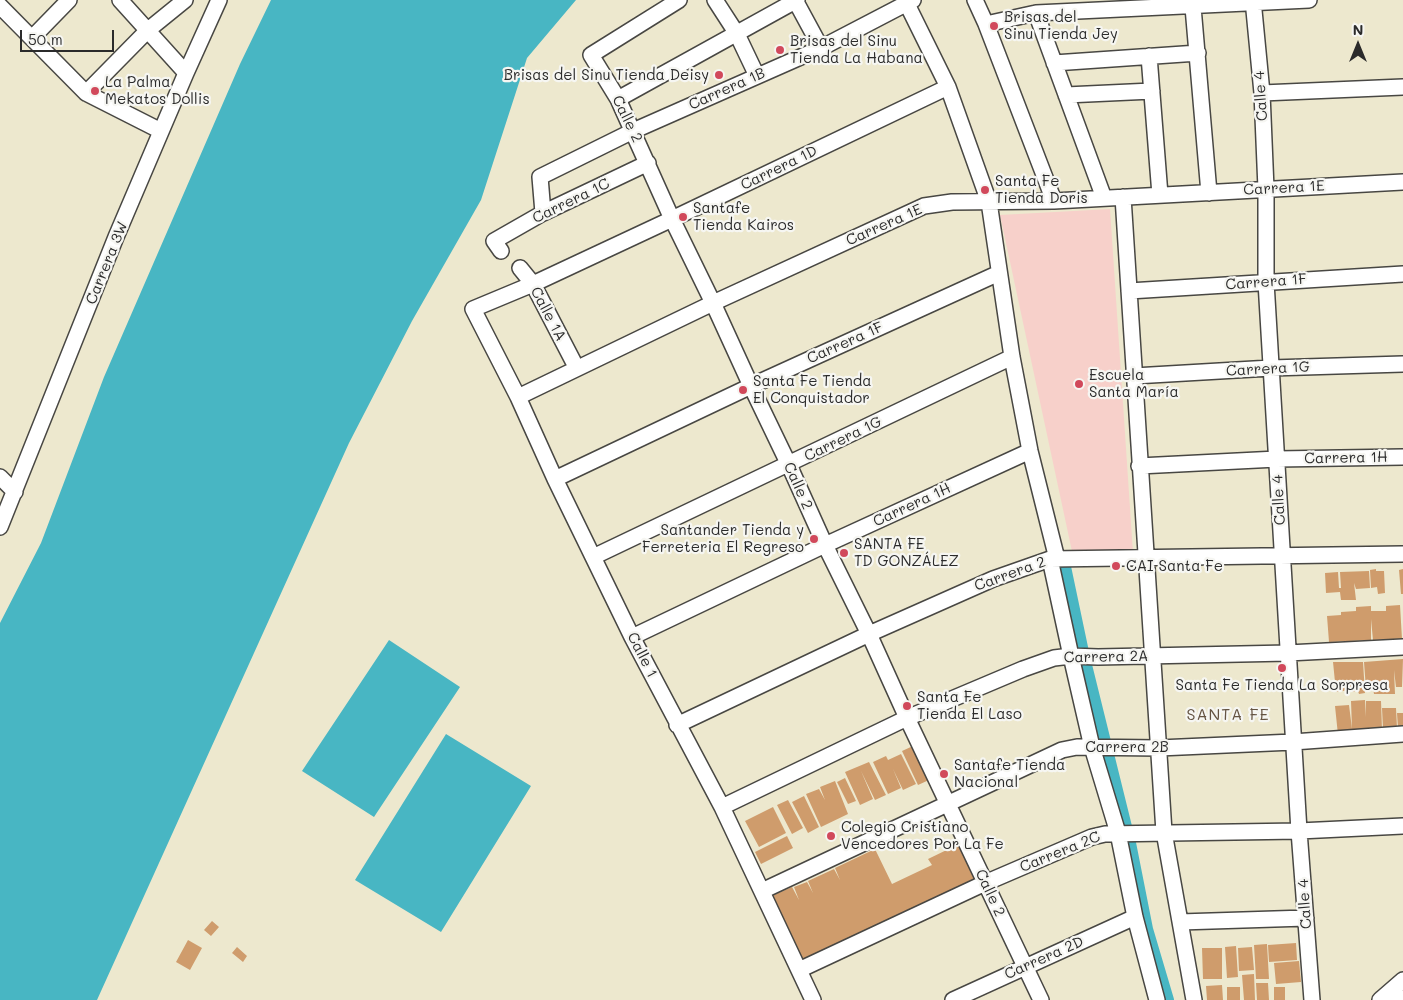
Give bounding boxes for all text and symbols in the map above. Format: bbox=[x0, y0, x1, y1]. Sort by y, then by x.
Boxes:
place label: Brisas del Sinu Tienda Jey bbox=[1004, 8, 1118, 43]
scale bar bbox=[22, 20, 116, 52]
marker: Brisas del Sinu Tienda Jey bbox=[988, 20, 1000, 32]
north arrow bbox=[1333, 20, 1383, 70]
text: N bbox=[1353, 20, 1363, 39]
text: 50 m bbox=[28, 29, 63, 49]
place label: Brisas del Sinu Tienda La Habana bbox=[790, 32, 923, 67]
marker: Brisas del Sinu Tienda La Habana bbox=[774, 44, 786, 56]
street label: Carrera 1B bbox=[686, 64, 768, 114]
place label: Brisas del Sinu Tienda Deisy bbox=[504, 66, 709, 84]
marker: Brisas del Sinu Tienda Deisy bbox=[713, 69, 725, 81]
street label: Calle 4 bbox=[1250, 70, 1272, 122]
place label: La Palma Mekatos Dollis bbox=[105, 73, 210, 108]
marker: La Palma Mekatos Dollis bbox=[89, 85, 101, 97]
street label: Calle 2 bbox=[608, 93, 646, 145]
street label: Carrera 1D bbox=[738, 142, 820, 194]
place label: Santa Fe Tienda Doris bbox=[995, 172, 1088, 207]
street label: Carrera 1C bbox=[530, 175, 612, 227]
street label: Carrera 1E bbox=[1243, 177, 1325, 199]
marker: Santa Fe Tienda Doris bbox=[979, 184, 991, 196]
place label: Santafe Tienda Kairos bbox=[693, 199, 794, 234]
street label: Carrera 1E bbox=[843, 200, 925, 250]
marker: Santafe Tienda Kairos bbox=[677, 211, 689, 223]
street label: Carrera 3W bbox=[82, 219, 132, 307]
street label: Carrera 1F bbox=[1225, 270, 1307, 294]
street label: Calle 1A bbox=[526, 284, 570, 344]
street label: Carrera 1F bbox=[804, 318, 886, 368]
street label: Carrera 1G bbox=[1226, 358, 1310, 380]
place label: Escuela Santa María bbox=[1089, 366, 1179, 401]
place label: Santa Fe Tienda El Conquistador bbox=[753, 372, 872, 407]
marker: Escuela Santa María bbox=[1073, 378, 1085, 390]
marker: Santa Fe Tienda El Conquistador bbox=[737, 384, 749, 396]
street label: Carrera 1G bbox=[801, 413, 885, 465]
street label: Carrera 1H bbox=[1304, 448, 1388, 468]
street label: Calle 2 bbox=[780, 459, 816, 513]
street label: Calle 4 bbox=[1269, 474, 1289, 526]
street label: Carrera 1H bbox=[870, 479, 954, 531]
place label: Santander Tienda y Ferreteria El Regreso bbox=[642, 521, 804, 556]
marker: Santander Tienda y Ferreteria El Regreso bbox=[808, 533, 820, 545]
place label: SANTA FE TD GONZÁLEZ bbox=[854, 535, 959, 570]
marker: SANTA FE TD GONZÁLEZ bbox=[838, 547, 850, 559]
street label: Carrera 2 bbox=[972, 553, 1048, 595]
place label: CAI Santa Fe bbox=[1126, 557, 1223, 575]
marker: CAI Santa Fe bbox=[1110, 560, 1122, 572]
street label: Calle 1 bbox=[623, 629, 661, 681]
street label: Carrera 2A bbox=[1063, 647, 1149, 667]
marker: Santa Fe Tienda La Sorpresa bbox=[1276, 662, 1288, 674]
place label: Santa Fe Tienda La Sorpresa bbox=[1175, 676, 1389, 694]
place label: Santa Fe Tienda El Laso bbox=[917, 688, 1022, 723]
marker: Santa Fe Tienda El Laso bbox=[901, 700, 913, 712]
district label: SANTA FE bbox=[1185, 705, 1271, 725]
street label: Carrera 2B bbox=[1085, 738, 1169, 756]
place label: Santafe Tienda Nacional bbox=[954, 756, 1065, 791]
marker: Santafe Tienda Nacional bbox=[938, 768, 950, 780]
place label: Colegio Cristiano Vencedores Por La Fe bbox=[841, 818, 1004, 853]
street label: Carrera 2C bbox=[1017, 828, 1103, 876]
marker: Colegio Cristiano Vencedores Por La Fe bbox=[825, 830, 837, 842]
street label: Calle 2 bbox=[971, 867, 1009, 919]
street label: Calle 4 bbox=[1294, 878, 1316, 930]
street label: Carrera 2D bbox=[1002, 933, 1086, 983]

